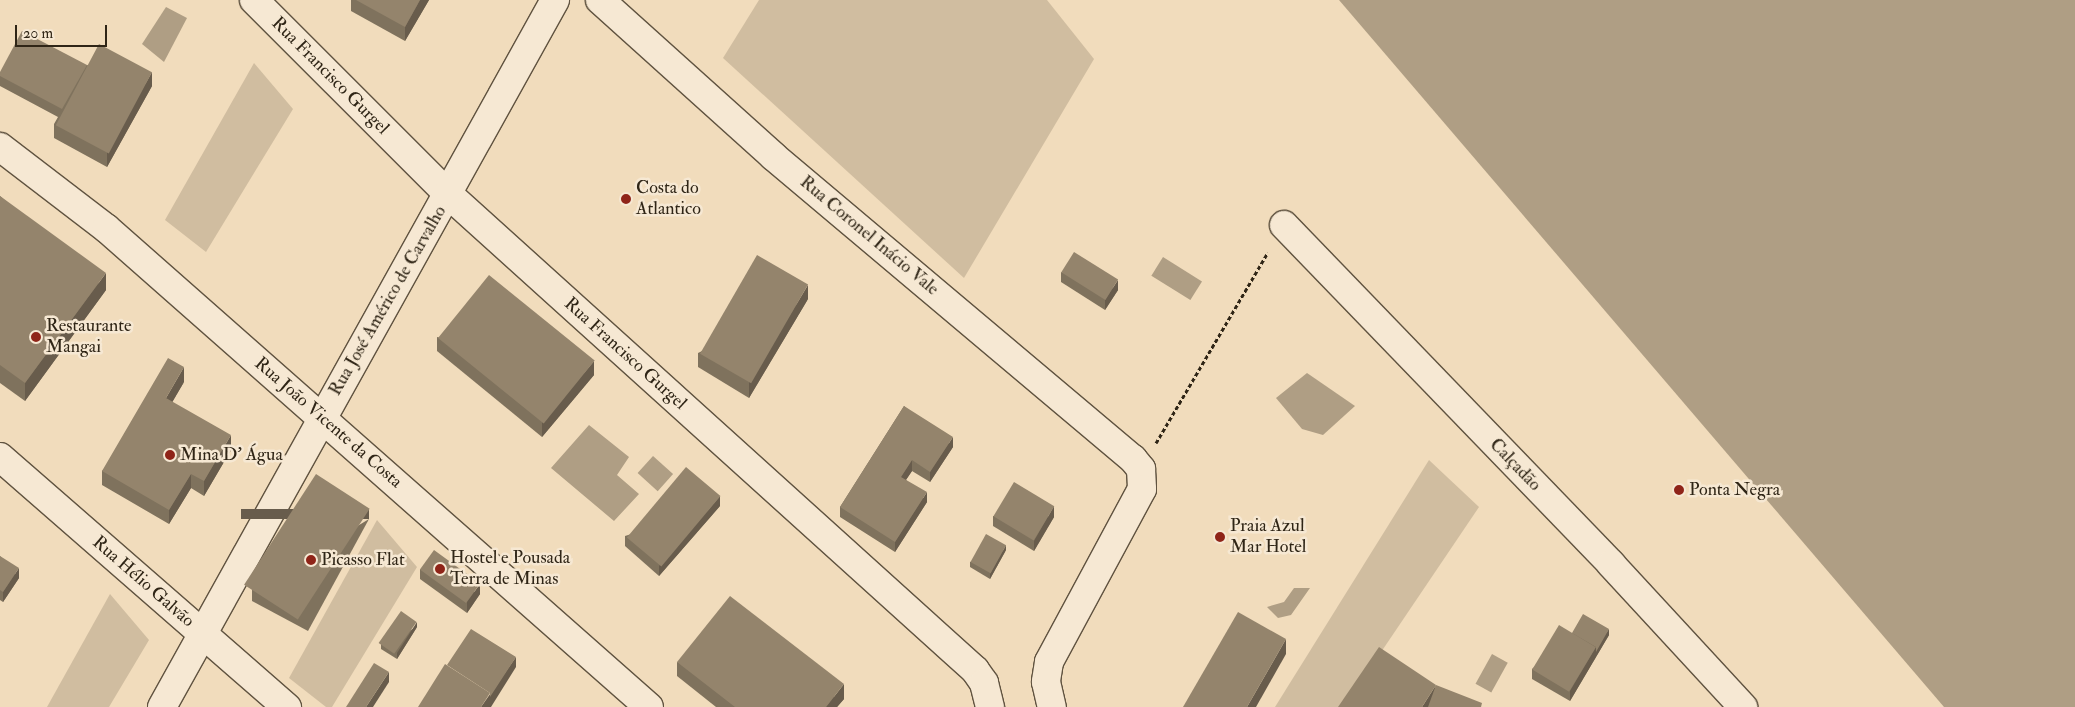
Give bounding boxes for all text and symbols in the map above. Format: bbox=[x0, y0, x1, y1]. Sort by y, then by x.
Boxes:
street label: Rua Francisco Gurgel bbox=[267, 13, 393, 139]
scale bar bbox=[18, 15, 110, 47]
text: 20 m bbox=[23, 24, 53, 43]
street label: Rua Coronel Inácio Vale bbox=[795, 172, 943, 300]
place label: Costa do Atlantico bbox=[636, 178, 701, 220]
marker: Costa do Atlantico bbox=[620, 193, 632, 205]
street label: Rua José Américo de Carvalho bbox=[325, 202, 451, 400]
street label: Rua Francisco Gurgel bbox=[559, 293, 691, 415]
place label: Restaurante Mangai bbox=[46, 316, 132, 358]
marker: Restaurante Mangai bbox=[30, 331, 42, 343]
street label: Rua João Vicente da Costa bbox=[250, 353, 406, 493]
street label: Calçadão bbox=[1485, 434, 1545, 496]
place label: Mina D' Água bbox=[180, 444, 283, 466]
marker: Mina D' Água bbox=[164, 449, 176, 461]
place label: Ponta Negra bbox=[1689, 479, 1780, 501]
marker: Ponta Negra bbox=[1673, 484, 1685, 496]
place label: Praia Azul Mar Hotel bbox=[1230, 516, 1306, 558]
marker: Praia Azul Mar Hotel bbox=[1214, 531, 1226, 543]
street label: Rua Hélio Galvão bbox=[88, 532, 198, 632]
place label: Hostel e Pousada Terra de Minas bbox=[450, 548, 570, 590]
place label: Picasso Flat bbox=[321, 549, 405, 571]
marker: Picasso Flat bbox=[305, 554, 317, 566]
marker: Hostel e Pousada Terra de Minas bbox=[434, 563, 446, 575]

